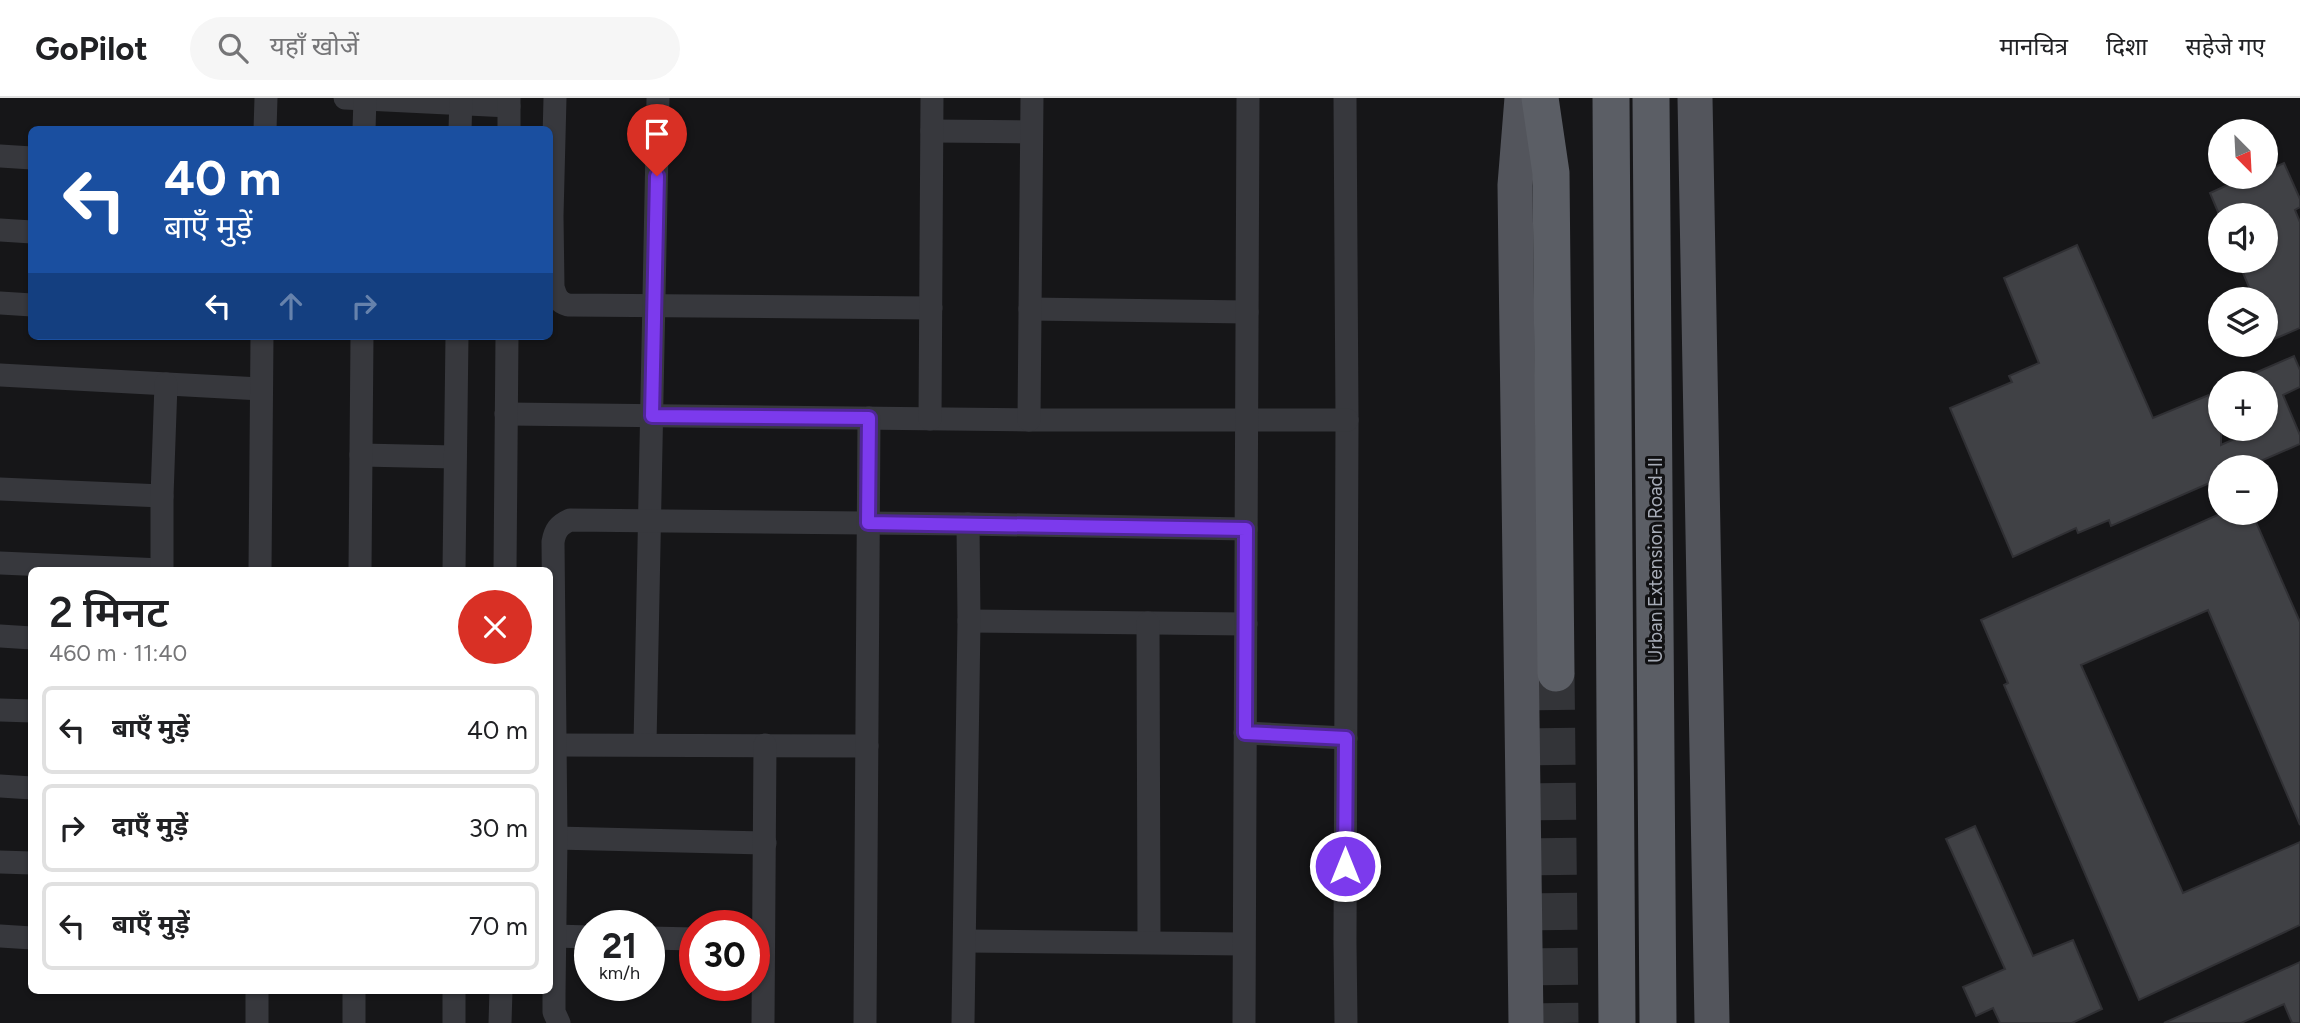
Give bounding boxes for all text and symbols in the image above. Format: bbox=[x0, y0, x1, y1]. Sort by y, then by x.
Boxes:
search box bbox=[190, 17, 680, 80]
text: GoPilot bbox=[35, 29, 148, 68]
icon: search bbox=[214, 29, 252, 67]
text: यहाँ खोजें bbox=[270, 30, 359, 62]
text: मानचित्र bbox=[1999, 32, 2068, 61]
text: दिशा bbox=[2106, 32, 2148, 61]
text: सहेजे गए bbox=[2186, 32, 2265, 61]
pin bbox=[627, 104, 687, 176]
icon: arrive bbox=[638, 115, 676, 153]
north arrow bbox=[2208, 119, 2278, 189]
map controls bbox=[2208, 119, 2278, 525]
text: 40 m bbox=[164, 148, 281, 207]
icon: left bbox=[49, 154, 140, 245]
button: sound bbox=[2208, 203, 2278, 273]
text: बाएँ मुड़ें bbox=[164, 208, 252, 246]
icon: left bbox=[199, 287, 237, 325]
icon: ahead bbox=[272, 287, 310, 325]
icon: right bbox=[345, 287, 383, 325]
button: layers bbox=[2208, 287, 2278, 357]
button: + bbox=[2208, 371, 2278, 441]
button: − bbox=[2208, 455, 2278, 525]
street label: Urban Extension Road-II bbox=[1644, 457, 1667, 663]
text: 2 मिनट bbox=[49, 587, 168, 638]
button: close bbox=[458, 590, 532, 664]
text: 460 m · 11:40 bbox=[49, 639, 187, 667]
icon: left bbox=[53, 711, 91, 749]
text: बाएँ मुड़ें bbox=[112, 712, 189, 744]
text: 40 m bbox=[467, 714, 528, 746]
icon: right bbox=[53, 809, 91, 847]
text: दाएँ मुड़ें bbox=[112, 810, 188, 842]
text: 30 m bbox=[469, 812, 528, 844]
position arrow bbox=[1308, 829, 1382, 903]
icon: left bbox=[53, 907, 91, 945]
text: बाएँ मुड़ें bbox=[112, 908, 189, 940]
text: 70 m bbox=[469, 910, 528, 942]
speed limit sign: 30 bbox=[679, 910, 770, 1001]
text: 21 bbox=[602, 925, 637, 967]
text: km/h bbox=[599, 962, 640, 984]

